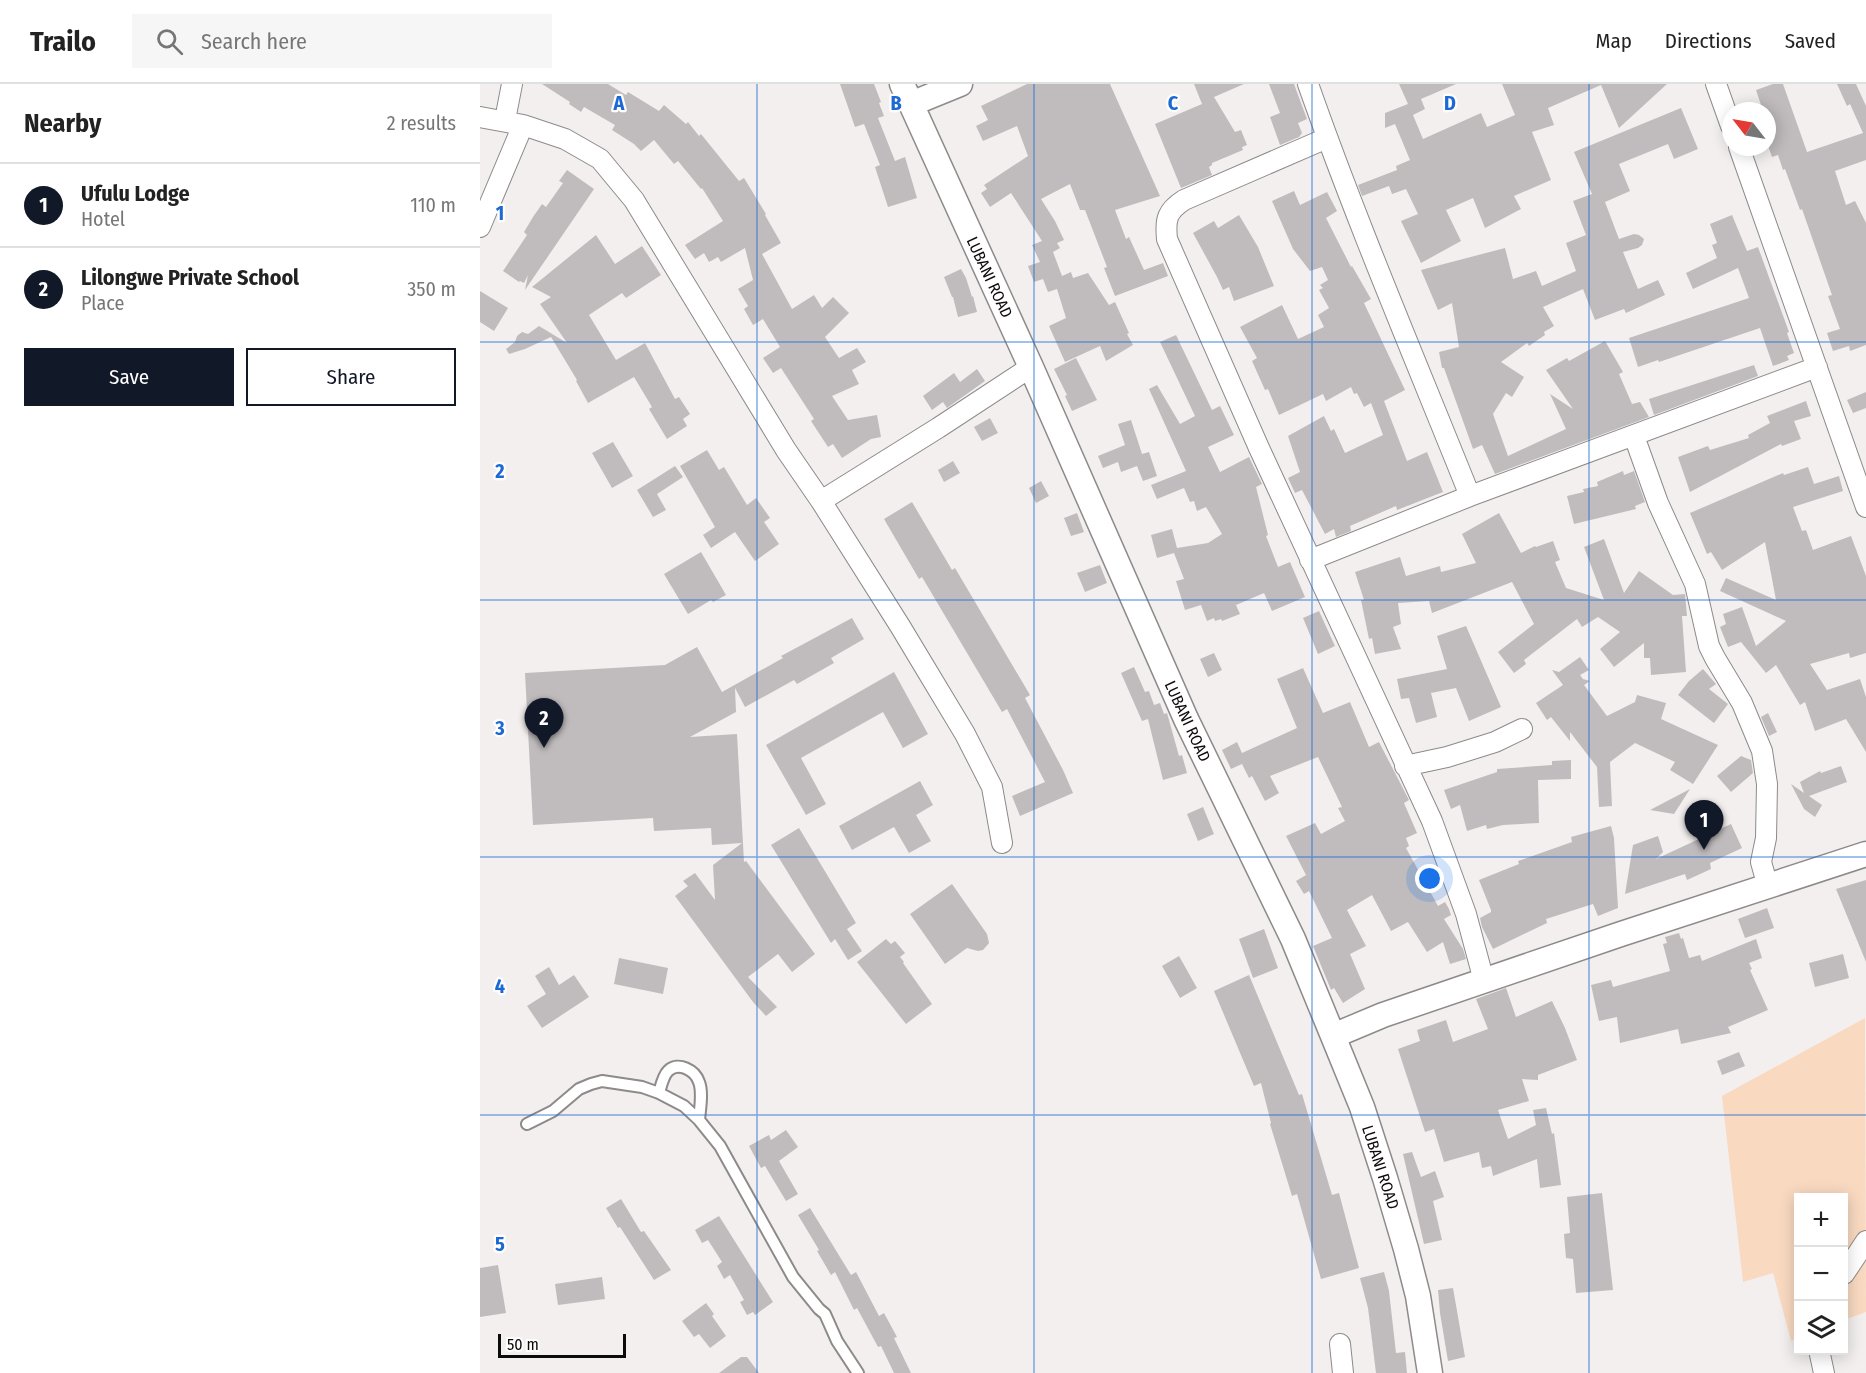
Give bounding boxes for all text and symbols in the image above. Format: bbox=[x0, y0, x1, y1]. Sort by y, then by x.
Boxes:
search box bbox=[132, 14, 552, 68]
text: Trailo bbox=[30, 25, 96, 58]
icon: search bbox=[153, 25, 186, 58]
text: Search here bbox=[201, 28, 307, 55]
text: Map bbox=[1595, 28, 1632, 54]
text: Directions bbox=[1665, 28, 1752, 54]
text: Saved bbox=[1785, 28, 1836, 54]
text: A bbox=[613, 91, 626, 115]
text: B bbox=[890, 91, 902, 115]
text: C bbox=[1168, 91, 1179, 115]
text: D bbox=[1444, 91, 1456, 115]
north arrow bbox=[1722, 102, 1776, 156]
text: Nearby bbox=[24, 108, 101, 139]
text: 2 results bbox=[387, 111, 456, 135]
text: Ufulu Lodge bbox=[81, 180, 190, 207]
text: 1 bbox=[39, 193, 48, 217]
text: 110 m bbox=[410, 193, 456, 217]
text: 1 bbox=[496, 201, 504, 225]
text: Hotel bbox=[81, 207, 125, 231]
street label: LUBANI ROAD bbox=[963, 234, 1017, 321]
text: Lilongwe Private School bbox=[81, 264, 299, 291]
text: 2 bbox=[39, 277, 48, 301]
text: 350 m bbox=[407, 277, 456, 301]
text: Place bbox=[81, 291, 124, 315]
button: Save bbox=[24, 348, 234, 406]
button: Share bbox=[246, 348, 456, 406]
text: 2 bbox=[494, 459, 505, 483]
street label: LUBANI ROAD bbox=[1161, 678, 1215, 765]
pin: 2 bbox=[524, 698, 564, 748]
text: 3 bbox=[494, 716, 505, 740]
pin: 1 bbox=[1684, 800, 1724, 850]
your location bbox=[1415, 864, 1444, 893]
text: 4 bbox=[495, 974, 505, 998]
street label: LUBANI ROAD bbox=[1358, 1123, 1403, 1211]
map controls bbox=[1794, 1193, 1848, 1355]
button: + bbox=[1794, 1193, 1848, 1247]
text: 5 bbox=[495, 1232, 505, 1256]
button: − bbox=[1794, 1247, 1848, 1301]
button: layers bbox=[1794, 1301, 1848, 1355]
scale bar bbox=[498, 1331, 626, 1358]
text: 50 m bbox=[507, 1335, 539, 1354]

